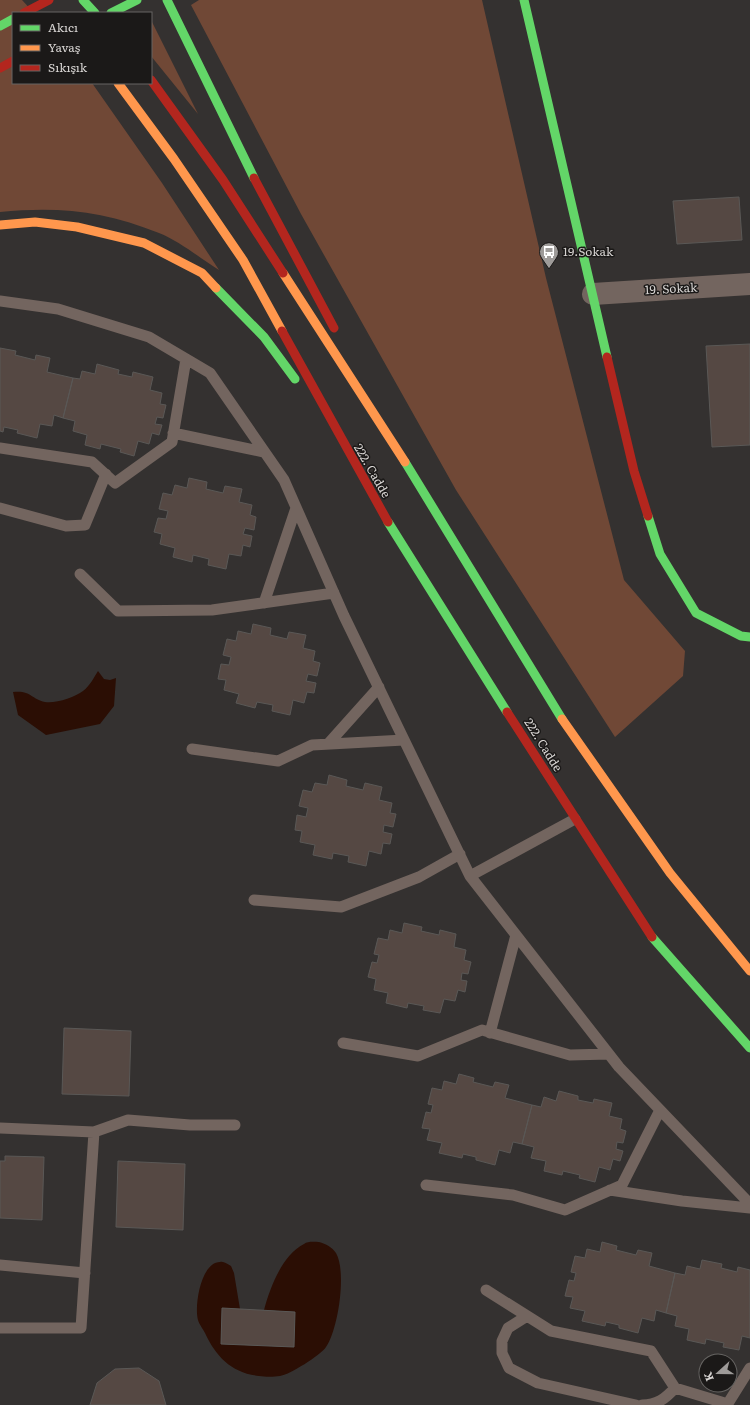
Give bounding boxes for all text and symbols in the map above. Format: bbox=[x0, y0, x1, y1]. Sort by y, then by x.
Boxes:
legend bbox=[12, 12, 152, 84]
text: Akıcı bbox=[48, 18, 78, 36]
text: Yavaş bbox=[48, 38, 81, 56]
text: Sıkışık bbox=[48, 58, 88, 76]
bus stop icon: 19.Sokak bbox=[538, 241, 560, 269]
place label: 19.Sokak bbox=[563, 242, 614, 260]
street label: 19. Sokak bbox=[644, 278, 698, 298]
street label: 222. Cadde bbox=[350, 440, 396, 501]
street label: 222. Cadde bbox=[520, 714, 567, 775]
north arrow bbox=[698, 1353, 738, 1393]
text: K bbox=[699, 1370, 717, 1384]

